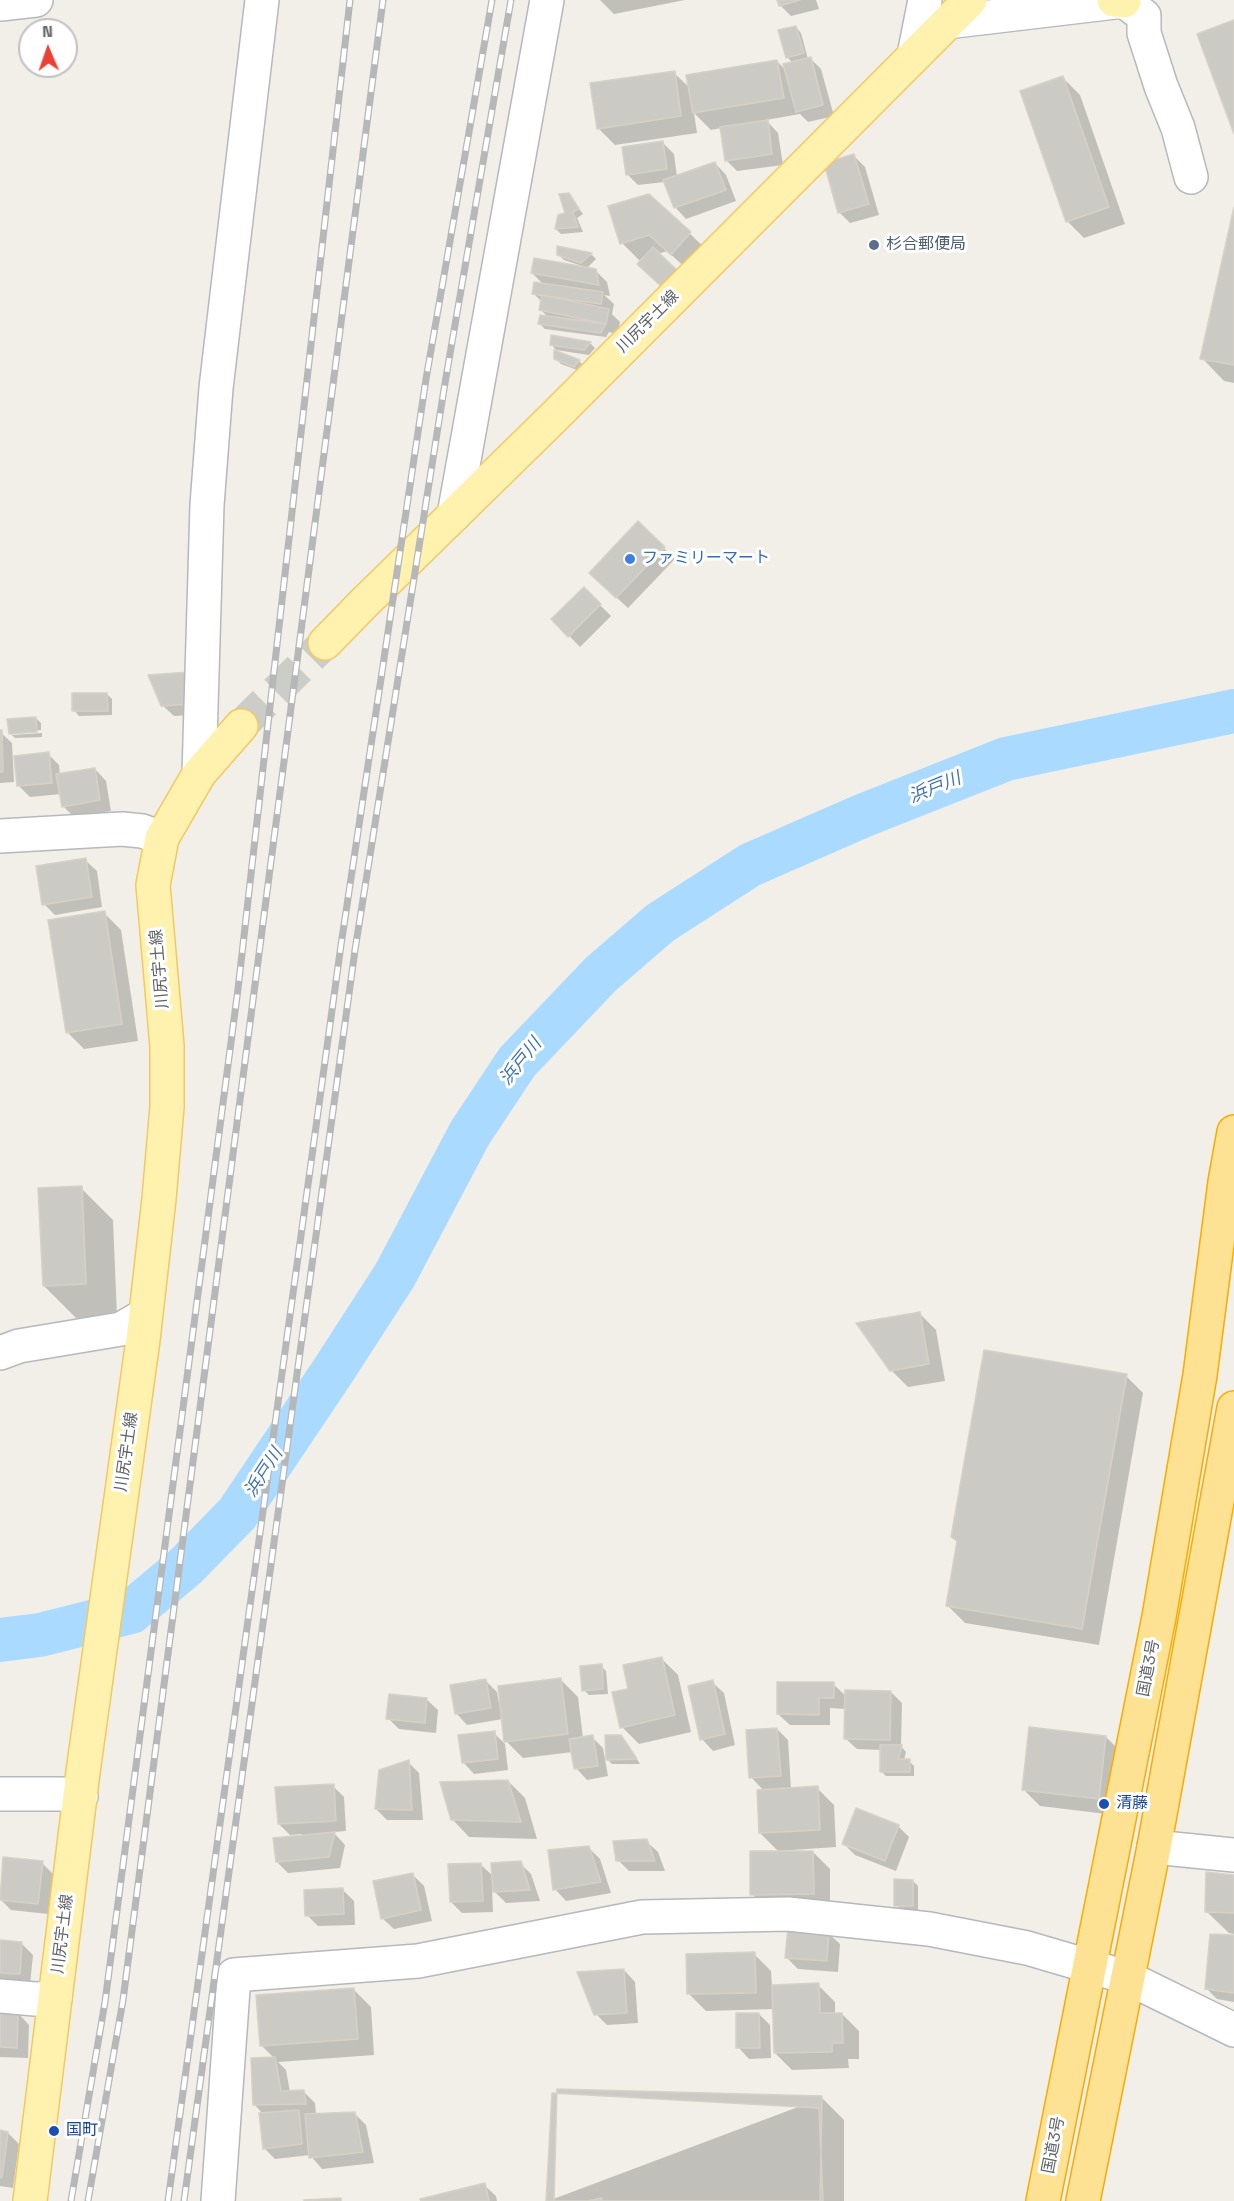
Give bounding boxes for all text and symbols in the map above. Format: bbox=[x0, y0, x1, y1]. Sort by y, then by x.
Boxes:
north arrow bbox=[18, 18, 78, 78]
text: N bbox=[42, 21, 53, 42]
place label: 杉合郵便局 bbox=[886, 235, 966, 255]
marker: 杉合郵便局 bbox=[867, 238, 881, 252]
street label: 川尻宇土線 bbox=[613, 287, 683, 357]
place label: ファミリーマート bbox=[642, 549, 770, 569]
marker: ファミリーマート bbox=[623, 552, 637, 566]
water label: 浜戸川 bbox=[906, 768, 964, 808]
street label: 川尻宇土線 bbox=[147, 928, 173, 1010]
water label: 浜戸川 bbox=[496, 1034, 546, 1090]
street label: 川尻宇土線 bbox=[112, 1411, 142, 1493]
water label: 浜戸川 bbox=[240, 1444, 288, 1502]
street label: 国道3号 bbox=[1134, 1638, 1164, 1698]
place label: 清藤 bbox=[1116, 1794, 1148, 1814]
marker: 清藤 bbox=[1097, 1797, 1111, 1811]
street label: 川尻宇土線 bbox=[49, 1893, 77, 1975]
street label: 国道3号 bbox=[1039, 2115, 1069, 2175]
place label: 国町 bbox=[66, 2121, 98, 2141]
marker: 国町 bbox=[47, 2124, 61, 2138]

